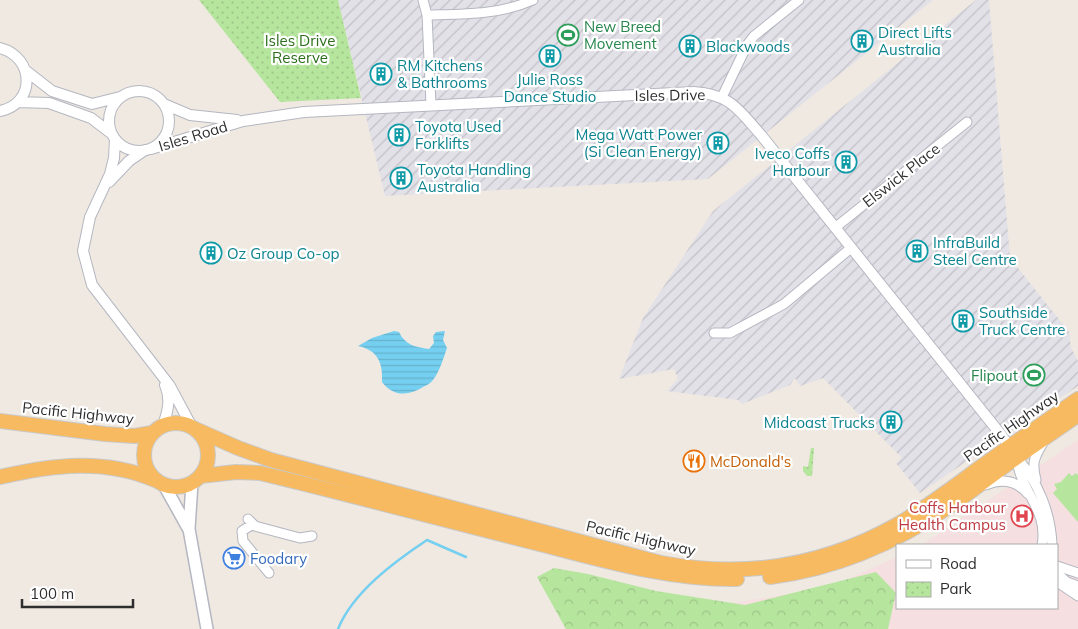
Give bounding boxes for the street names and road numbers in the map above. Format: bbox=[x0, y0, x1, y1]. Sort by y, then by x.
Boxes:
street label: Isles Drive bbox=[635, 85, 705, 105]
street label: Isles Road bbox=[156, 117, 230, 155]
street label: Elswick Place bbox=[858, 139, 944, 211]
street label: Pacific Highway bbox=[960, 386, 1062, 466]
street label: Pacific Highway bbox=[21, 398, 135, 428]
street label: Pacific Highway bbox=[584, 516, 698, 560]

